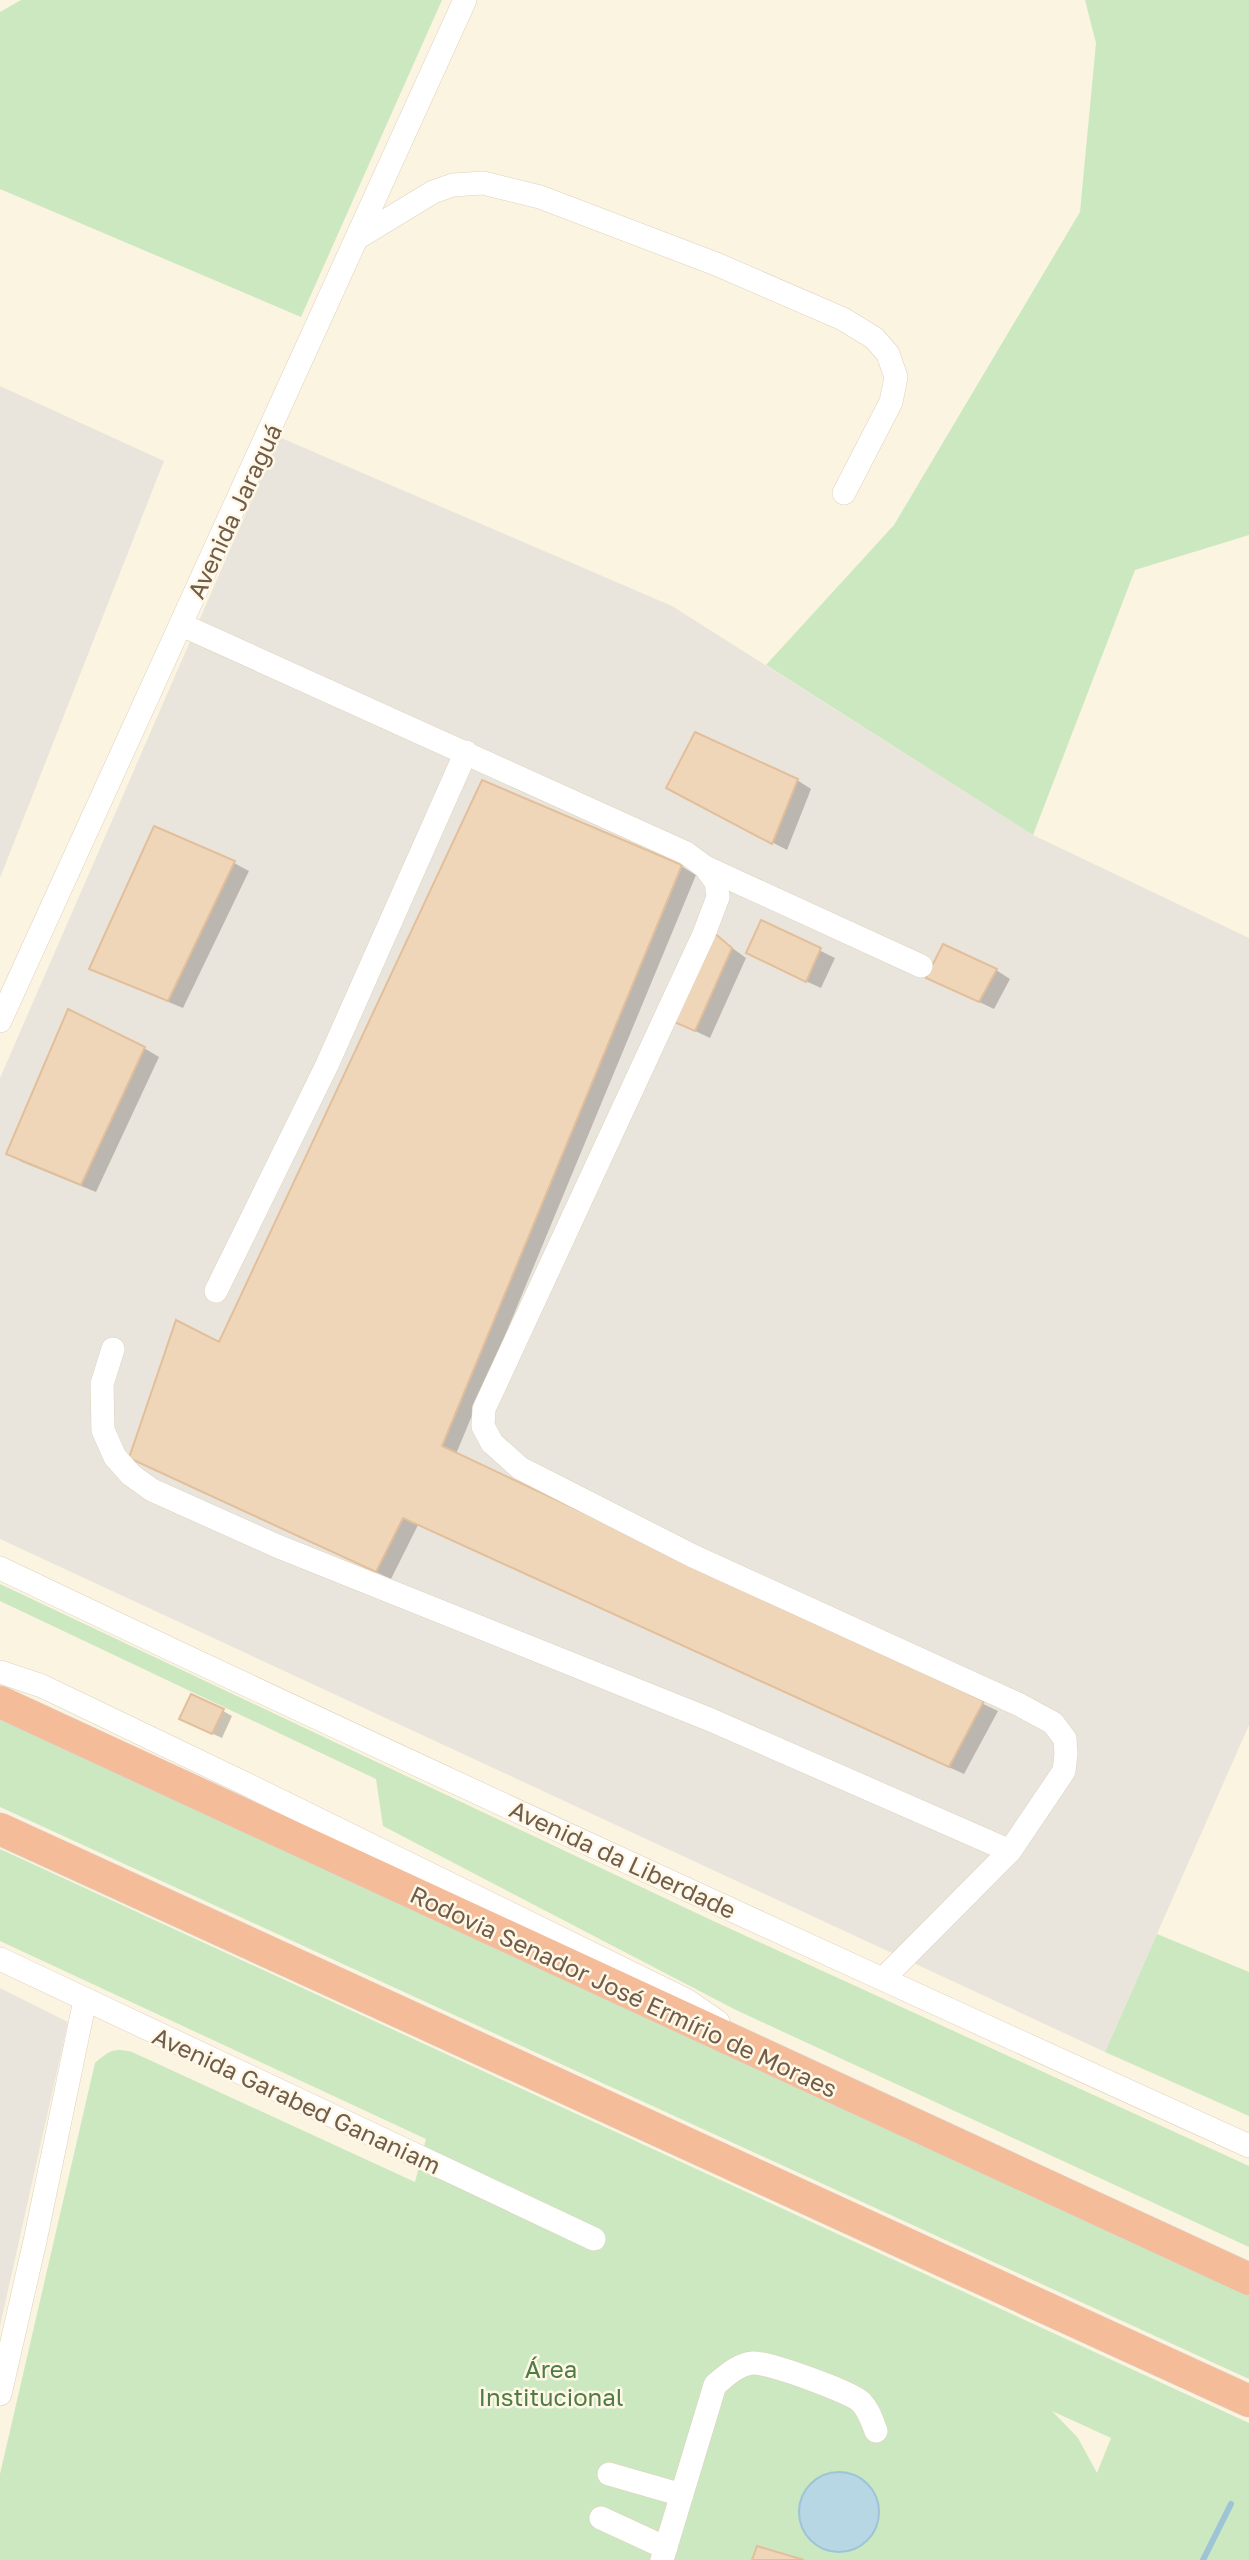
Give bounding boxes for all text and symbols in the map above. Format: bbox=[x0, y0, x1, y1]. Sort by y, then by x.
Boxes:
street label: Avenida Jaraguá bbox=[181, 419, 287, 603]
street label: Avenida da Liberdade bbox=[505, 1794, 741, 1924]
street label: Rodovia Senador José Ermírio de Moraes bbox=[406, 1879, 842, 2103]
street label: Avenida Garabed Gananiam bbox=[148, 2020, 446, 2180]
park label: Área Institucional bbox=[478, 2354, 624, 2411]

